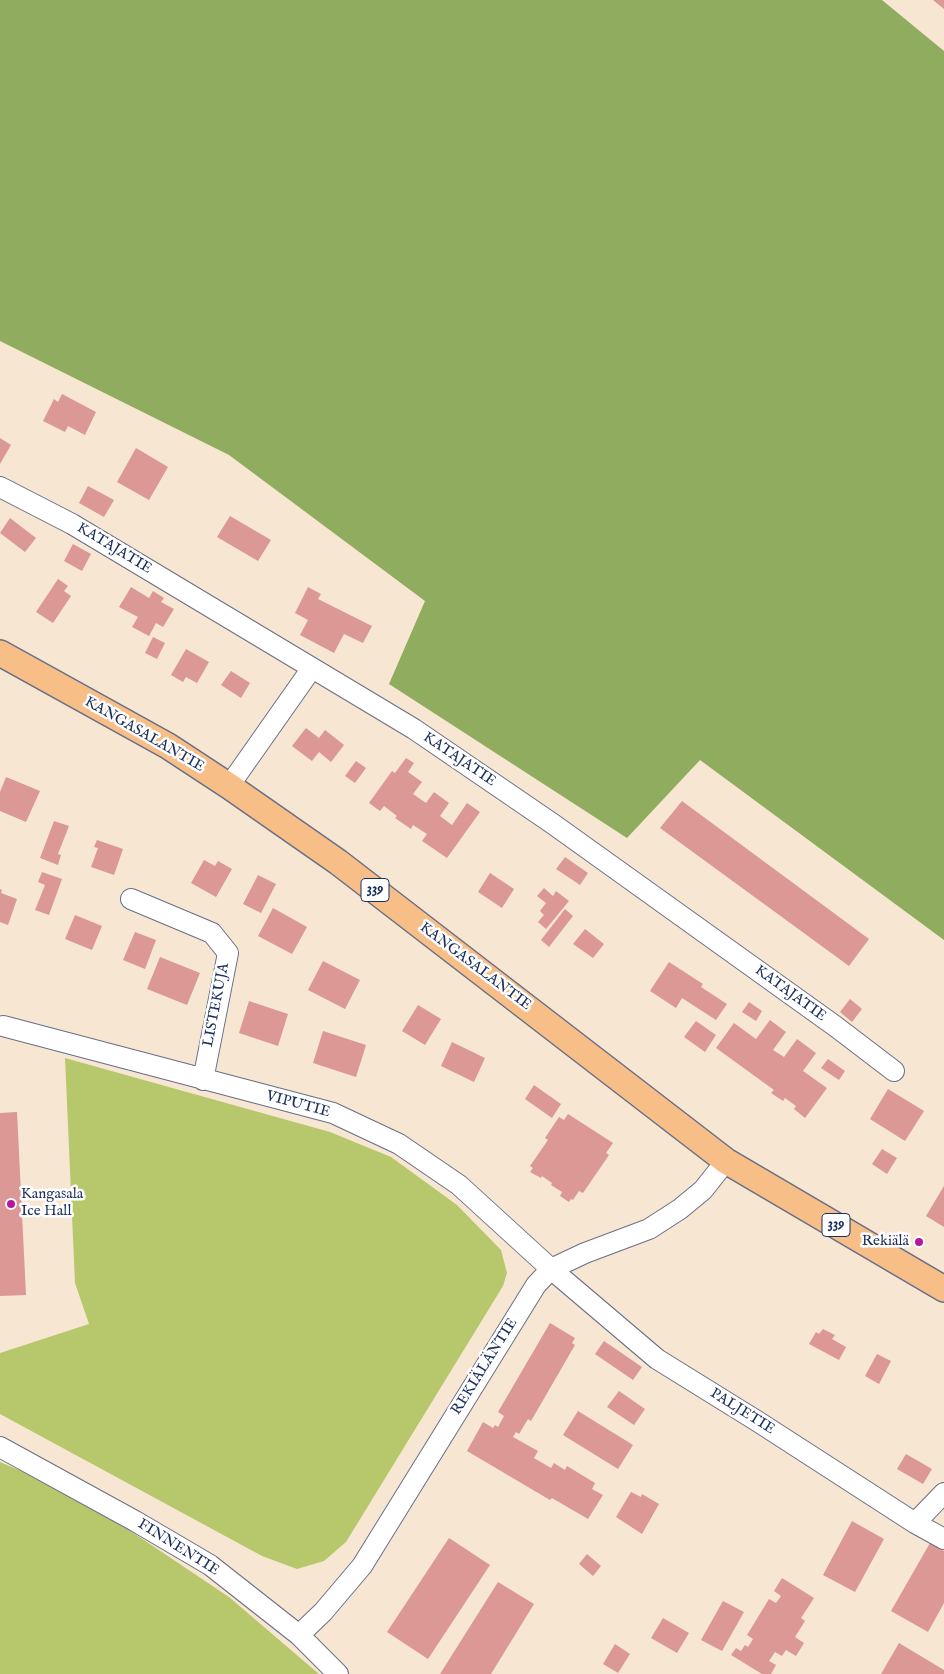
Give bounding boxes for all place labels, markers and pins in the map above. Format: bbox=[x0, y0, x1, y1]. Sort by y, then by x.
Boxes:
place label: Kangasala Ice Hall bbox=[21, 1186, 83, 1221]
marker: Kangasala Ice Hall bbox=[5, 1198, 17, 1210]
place label: Rekiälä bbox=[862, 1233, 909, 1251]
marker: Rekiälä bbox=[913, 1236, 925, 1248]

